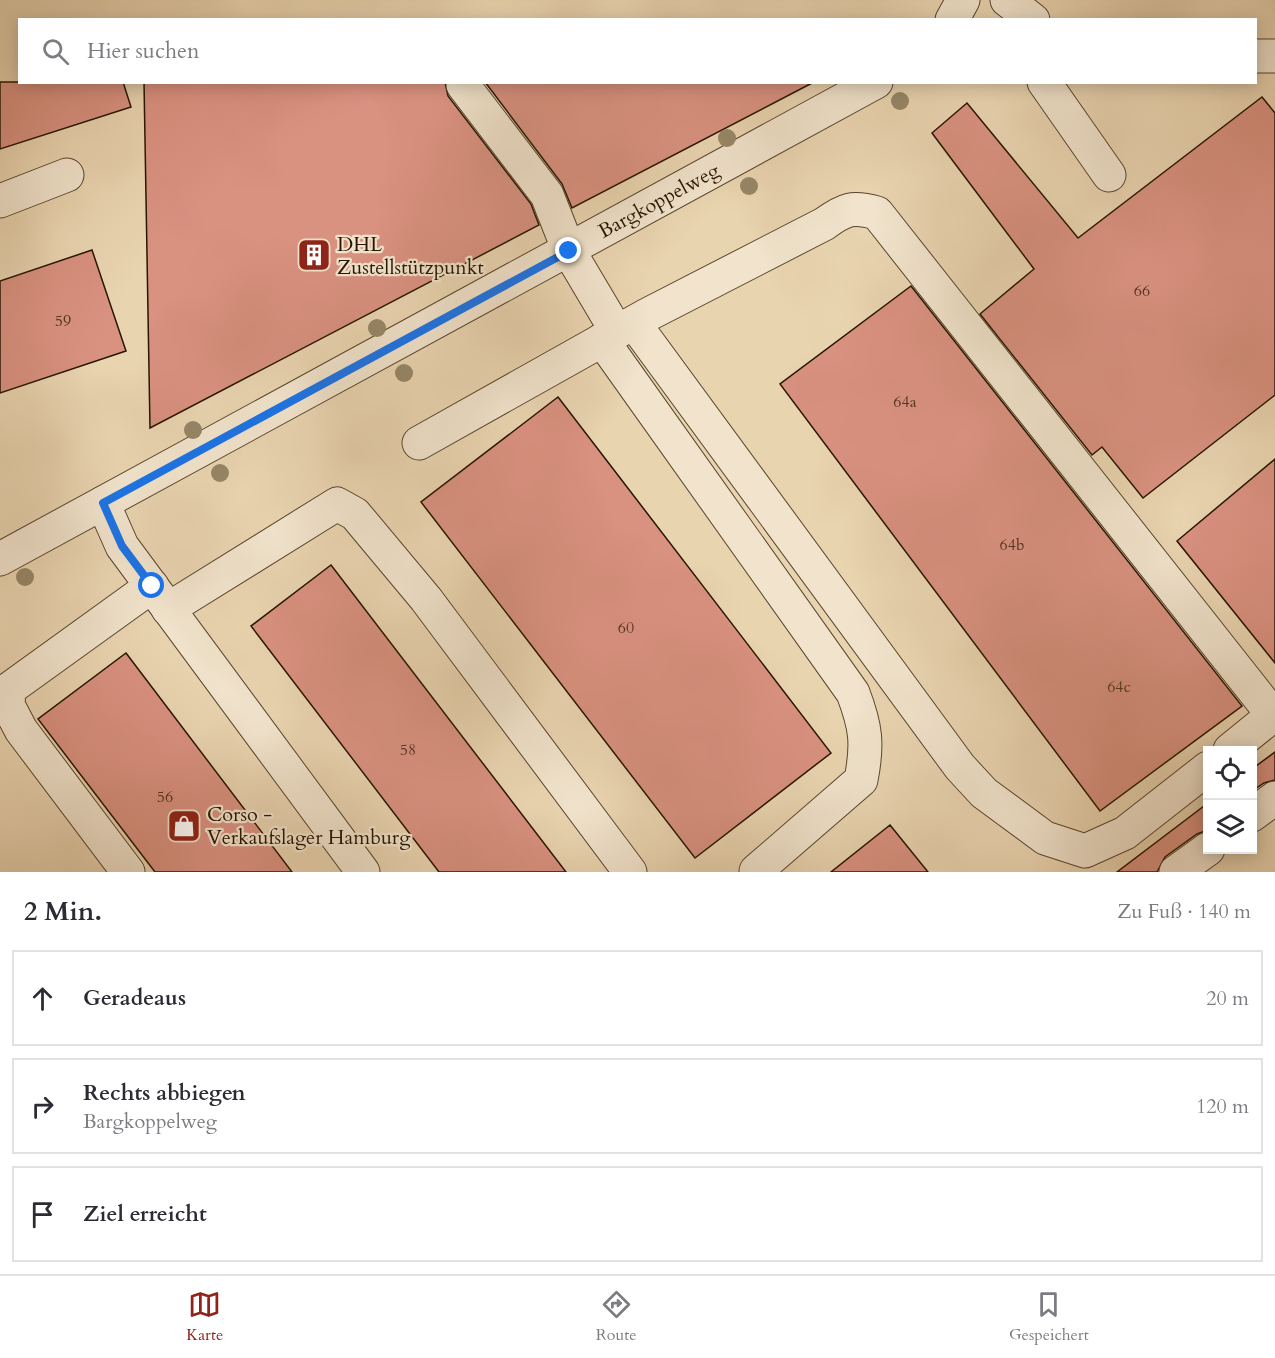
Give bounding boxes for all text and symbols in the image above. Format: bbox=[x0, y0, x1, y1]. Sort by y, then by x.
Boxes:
search box bbox=[18, 18, 1257, 84]
icon: search bbox=[39, 35, 72, 68]
text: Hier suchen bbox=[87, 36, 200, 66]
street label: Bargkoppelweg bbox=[594, 156, 725, 245]
place label: DHL Zustellstützpunkt bbox=[337, 231, 484, 281]
building icon: DHL Zustellstützpunkt bbox=[296, 237, 332, 273]
route end bbox=[555, 237, 581, 263]
house number: 66 bbox=[1134, 280, 1150, 302]
house number: 59 bbox=[55, 310, 71, 332]
house number: 64a bbox=[893, 391, 917, 413]
house number: 64b bbox=[1000, 534, 1024, 556]
route start bbox=[138, 572, 164, 598]
house number: 60 bbox=[618, 617, 634, 639]
house number: 64c bbox=[1107, 676, 1131, 698]
house number: 58 bbox=[400, 739, 416, 761]
map controls bbox=[1203, 746, 1257, 854]
button: locate bbox=[1203, 746, 1257, 800]
house number: 56 bbox=[157, 786, 173, 808]
button: layers bbox=[1203, 800, 1257, 854]
place label: Corso - Verkaufslager Hamburg bbox=[207, 801, 411, 851]
shop icon: Corso - Verkaufslager Hamburg bbox=[166, 808, 202, 844]
text: 2 Min. bbox=[24, 894, 102, 929]
text: Zu Fuß · 140 m bbox=[1117, 898, 1251, 925]
icon: ahead bbox=[26, 982, 59, 1015]
text: Geradeaus bbox=[83, 983, 186, 1013]
text: 20 m bbox=[1206, 985, 1249, 1012]
text: Rechts abbiegen bbox=[83, 1078, 246, 1108]
icon: right bbox=[26, 1090, 59, 1123]
text: 120 m bbox=[1196, 1093, 1249, 1120]
text: Bargkoppelweg bbox=[83, 1108, 217, 1135]
icon: arrive bbox=[26, 1198, 59, 1231]
text: Ziel erreicht bbox=[83, 1199, 207, 1229]
tab: Karte bbox=[186, 1288, 223, 1346]
tab: Route bbox=[596, 1288, 637, 1346]
tab: Gespeichert bbox=[1009, 1288, 1089, 1346]

